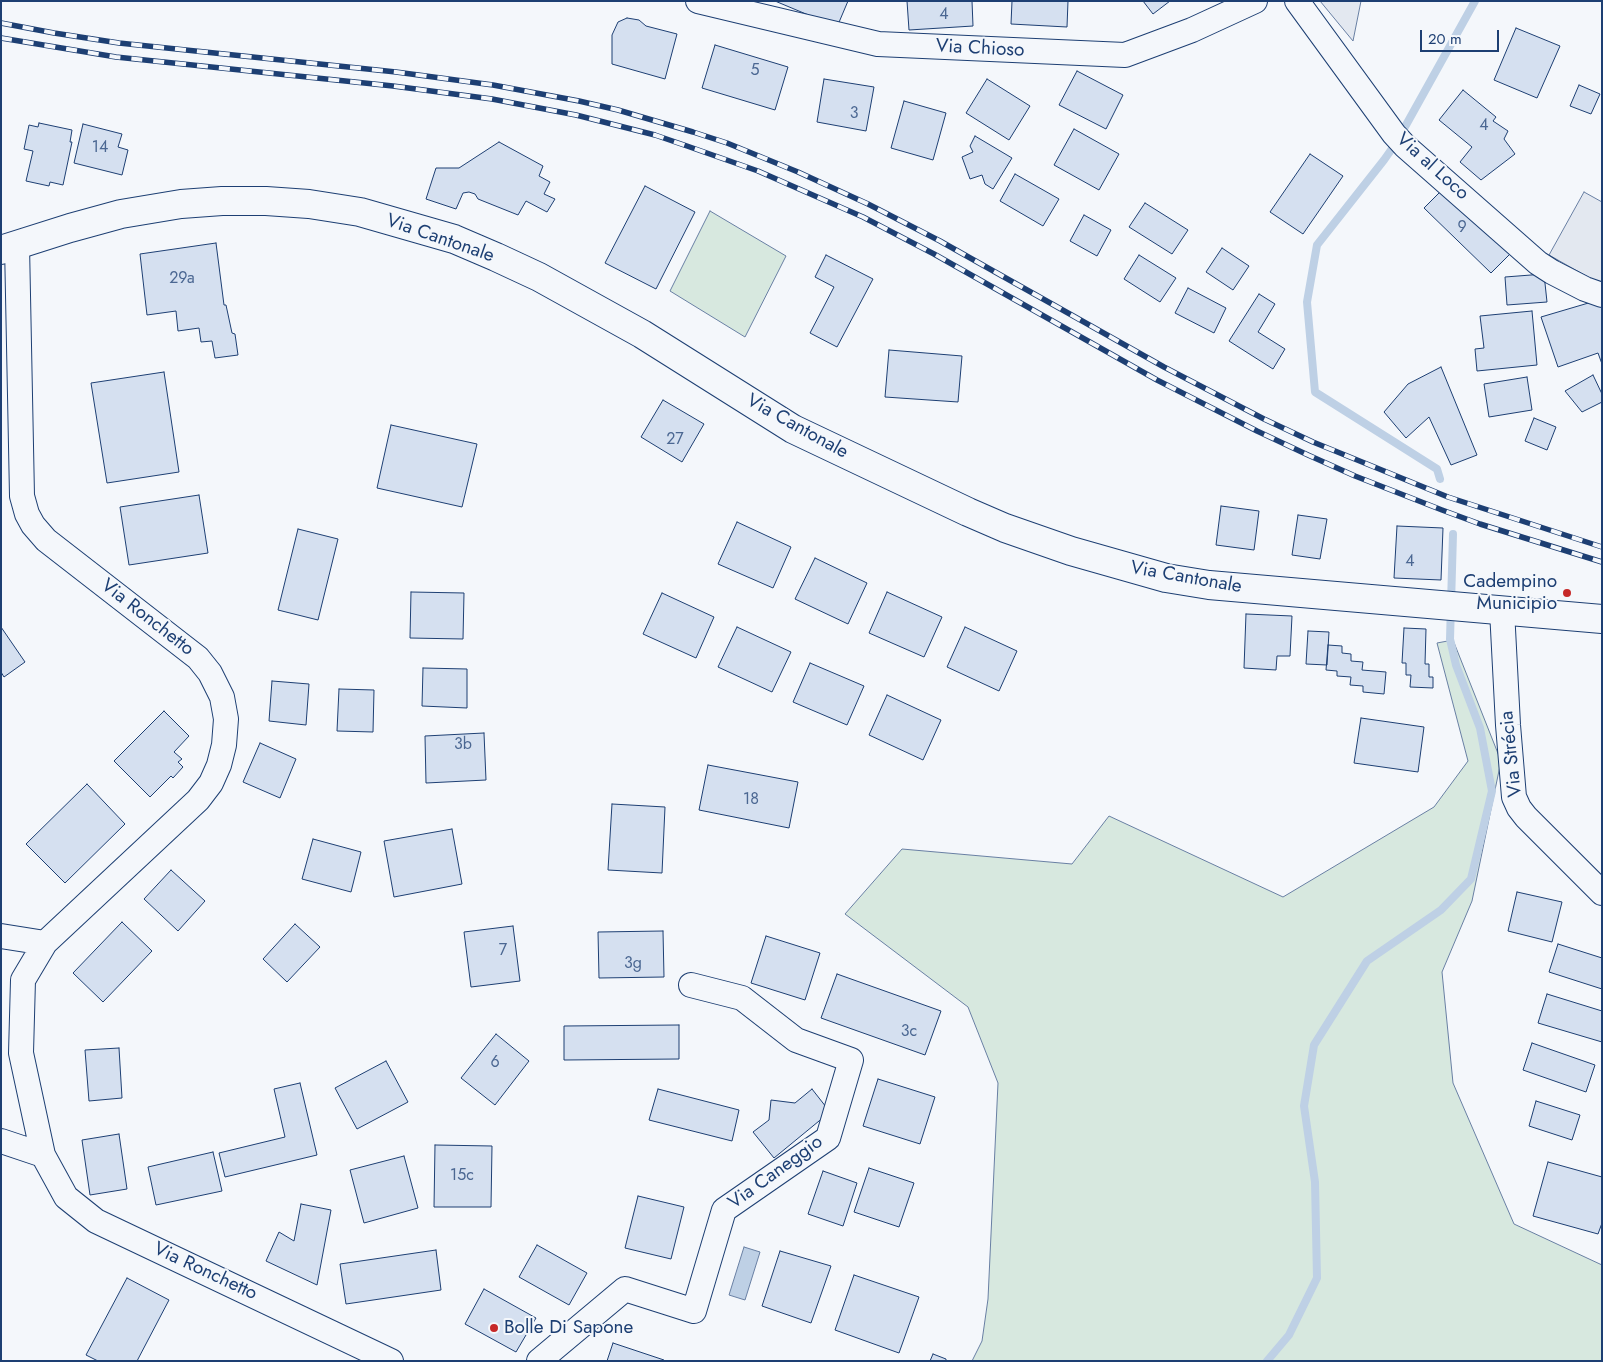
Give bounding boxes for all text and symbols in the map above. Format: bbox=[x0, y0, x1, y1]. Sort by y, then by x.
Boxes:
house number: 4 bbox=[939, 5, 949, 25]
scale bar bbox=[1423, 20, 1502, 52]
text: 20 m bbox=[1428, 28, 1462, 50]
street label: Via Chioso bbox=[935, 35, 1025, 63]
house number: 5 bbox=[750, 61, 760, 81]
house number: 3 bbox=[850, 104, 858, 124]
house number: 4 bbox=[1479, 116, 1489, 136]
street label: Via al Loco bbox=[1391, 128, 1473, 206]
house number: 14 bbox=[92, 138, 108, 158]
street label: Via Cantonale bbox=[383, 210, 497, 268]
house number: 9 bbox=[1457, 218, 1467, 238]
house number: 29a bbox=[169, 269, 195, 289]
street label: Via Cantonale bbox=[742, 390, 852, 464]
house number: 27 bbox=[666, 430, 684, 450]
house number: 4 bbox=[1405, 552, 1415, 572]
street label: Via Cantonale bbox=[1129, 557, 1243, 599]
place label: Cadempino Municipio bbox=[1463, 571, 1557, 615]
street label: Via Ronchetto bbox=[96, 575, 198, 661]
marker: Cadempino Municipio bbox=[1561, 587, 1573, 599]
street label: Via Strécia bbox=[1496, 710, 1528, 798]
house number: 3b bbox=[454, 735, 472, 755]
house number: 18 bbox=[743, 790, 759, 810]
house number: 7 bbox=[499, 941, 507, 961]
house number: 3g bbox=[624, 954, 642, 974]
house number: 3c bbox=[901, 1022, 917, 1042]
house number: 6 bbox=[490, 1053, 500, 1073]
street label: Via Caneggio bbox=[724, 1131, 828, 1215]
house number: 15c bbox=[450, 1166, 474, 1186]
street label: Via Ronchetto bbox=[150, 1238, 260, 1306]
place label: Bolle Di Sapone bbox=[504, 1317, 633, 1339]
marker: Bolle Di Sapone bbox=[488, 1322, 500, 1334]

